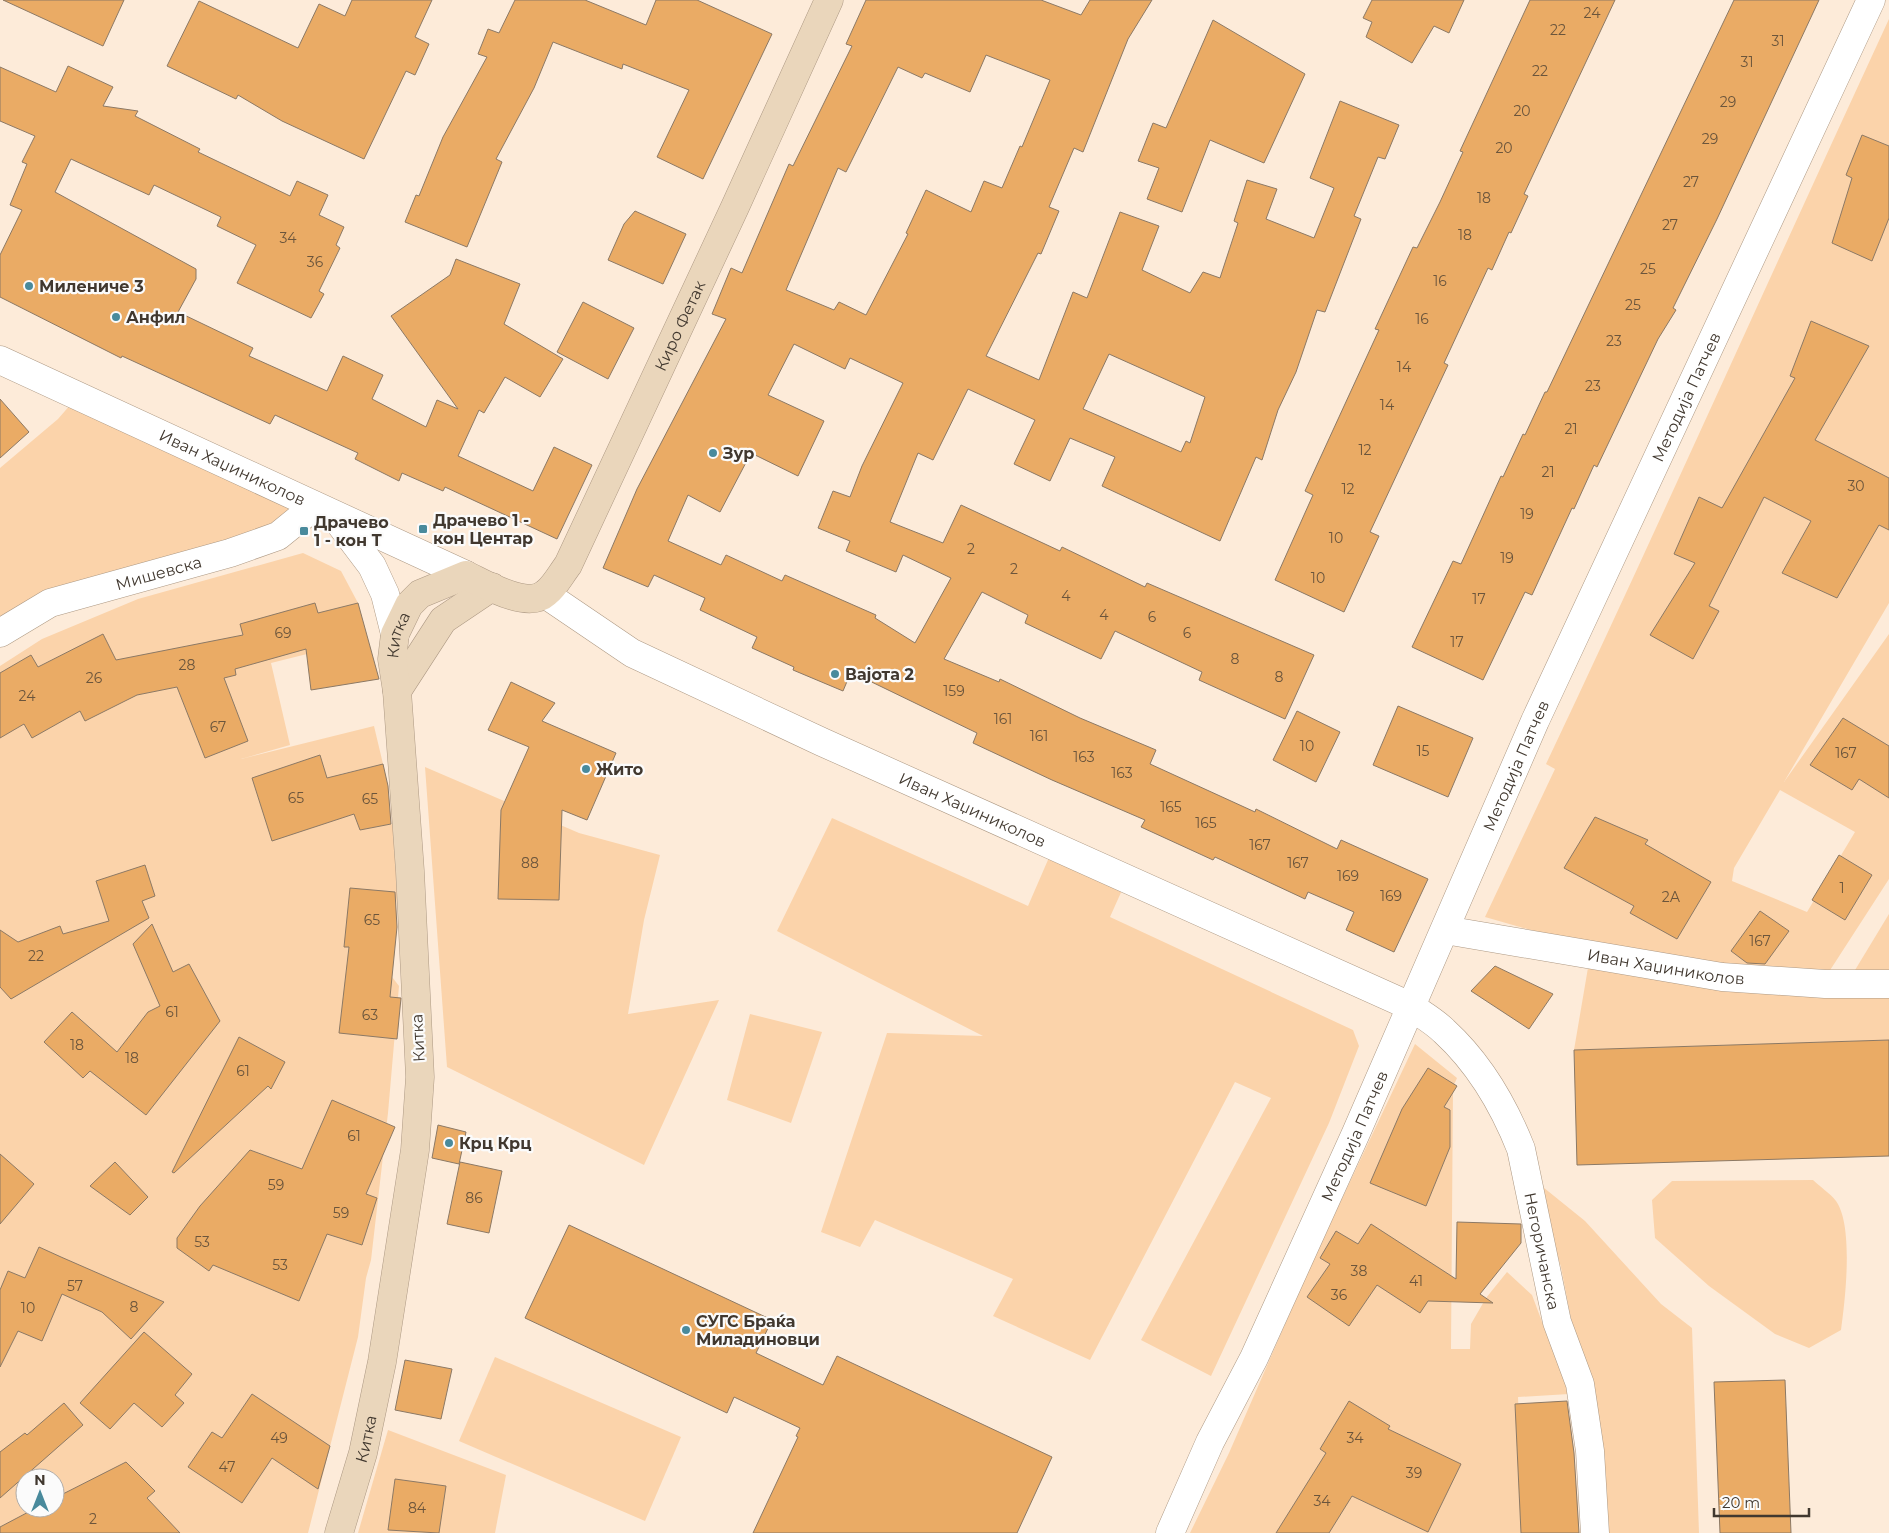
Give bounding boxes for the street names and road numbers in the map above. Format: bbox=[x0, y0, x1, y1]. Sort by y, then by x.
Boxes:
street label: Киро Фетак bbox=[650, 277, 709, 374]
street label: Методија Патчев bbox=[1648, 329, 1724, 465]
street label: Иван Хаџиниколов bbox=[156, 425, 309, 509]
street label: Мишевска bbox=[113, 552, 204, 594]
street label: Китка bbox=[383, 609, 414, 660]
street label: Методија Патчев bbox=[1479, 697, 1553, 834]
street label: Иван Хаџиниколов bbox=[896, 768, 1049, 851]
street label: Иван Хаџиниколов bbox=[1586, 945, 1745, 988]
street label: Китка bbox=[407, 1013, 429, 1063]
street label: Методија Патчев bbox=[1317, 1068, 1391, 1204]
street label: Негоричанска bbox=[1521, 1190, 1564, 1312]
street label: Китка bbox=[351, 1413, 380, 1465]

